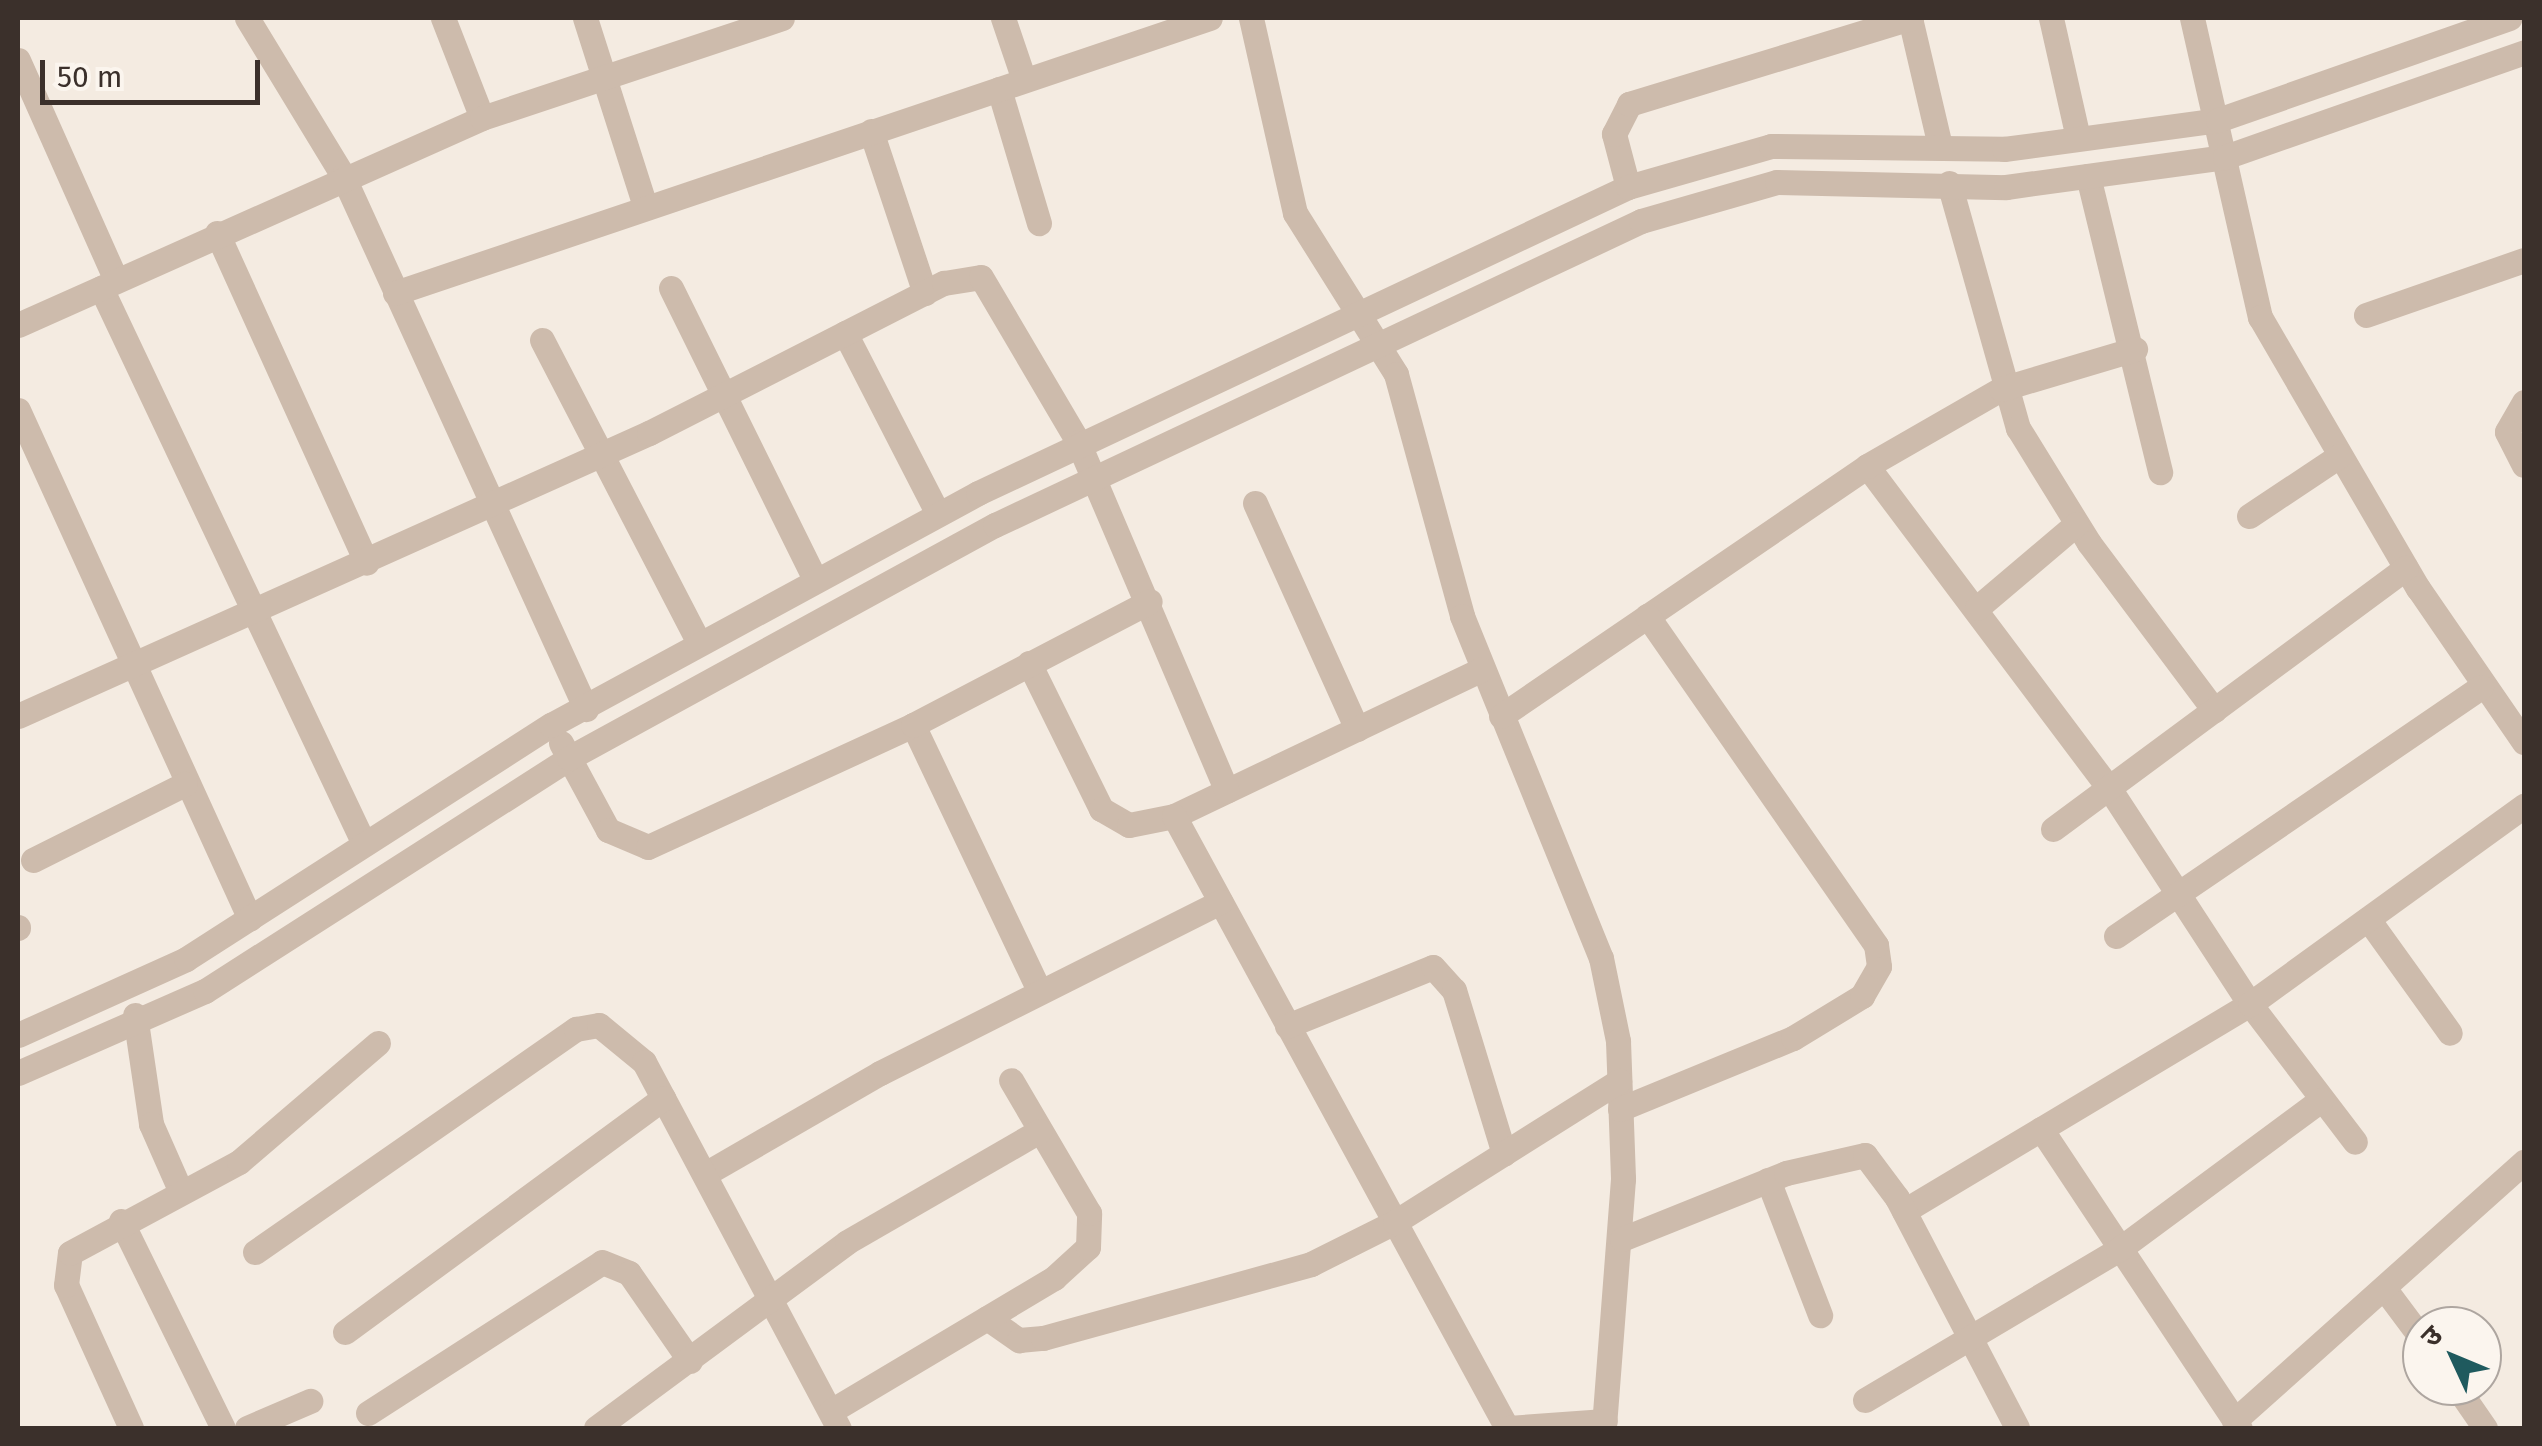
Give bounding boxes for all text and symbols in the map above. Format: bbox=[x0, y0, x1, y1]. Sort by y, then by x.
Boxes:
scale bar bbox=[45, 40, 265, 102]
text: 50 m bbox=[57, 59, 122, 95]
north arrow bbox=[2402, 1306, 2502, 1406]
text: उ bbox=[2414, 1319, 2449, 1354]

